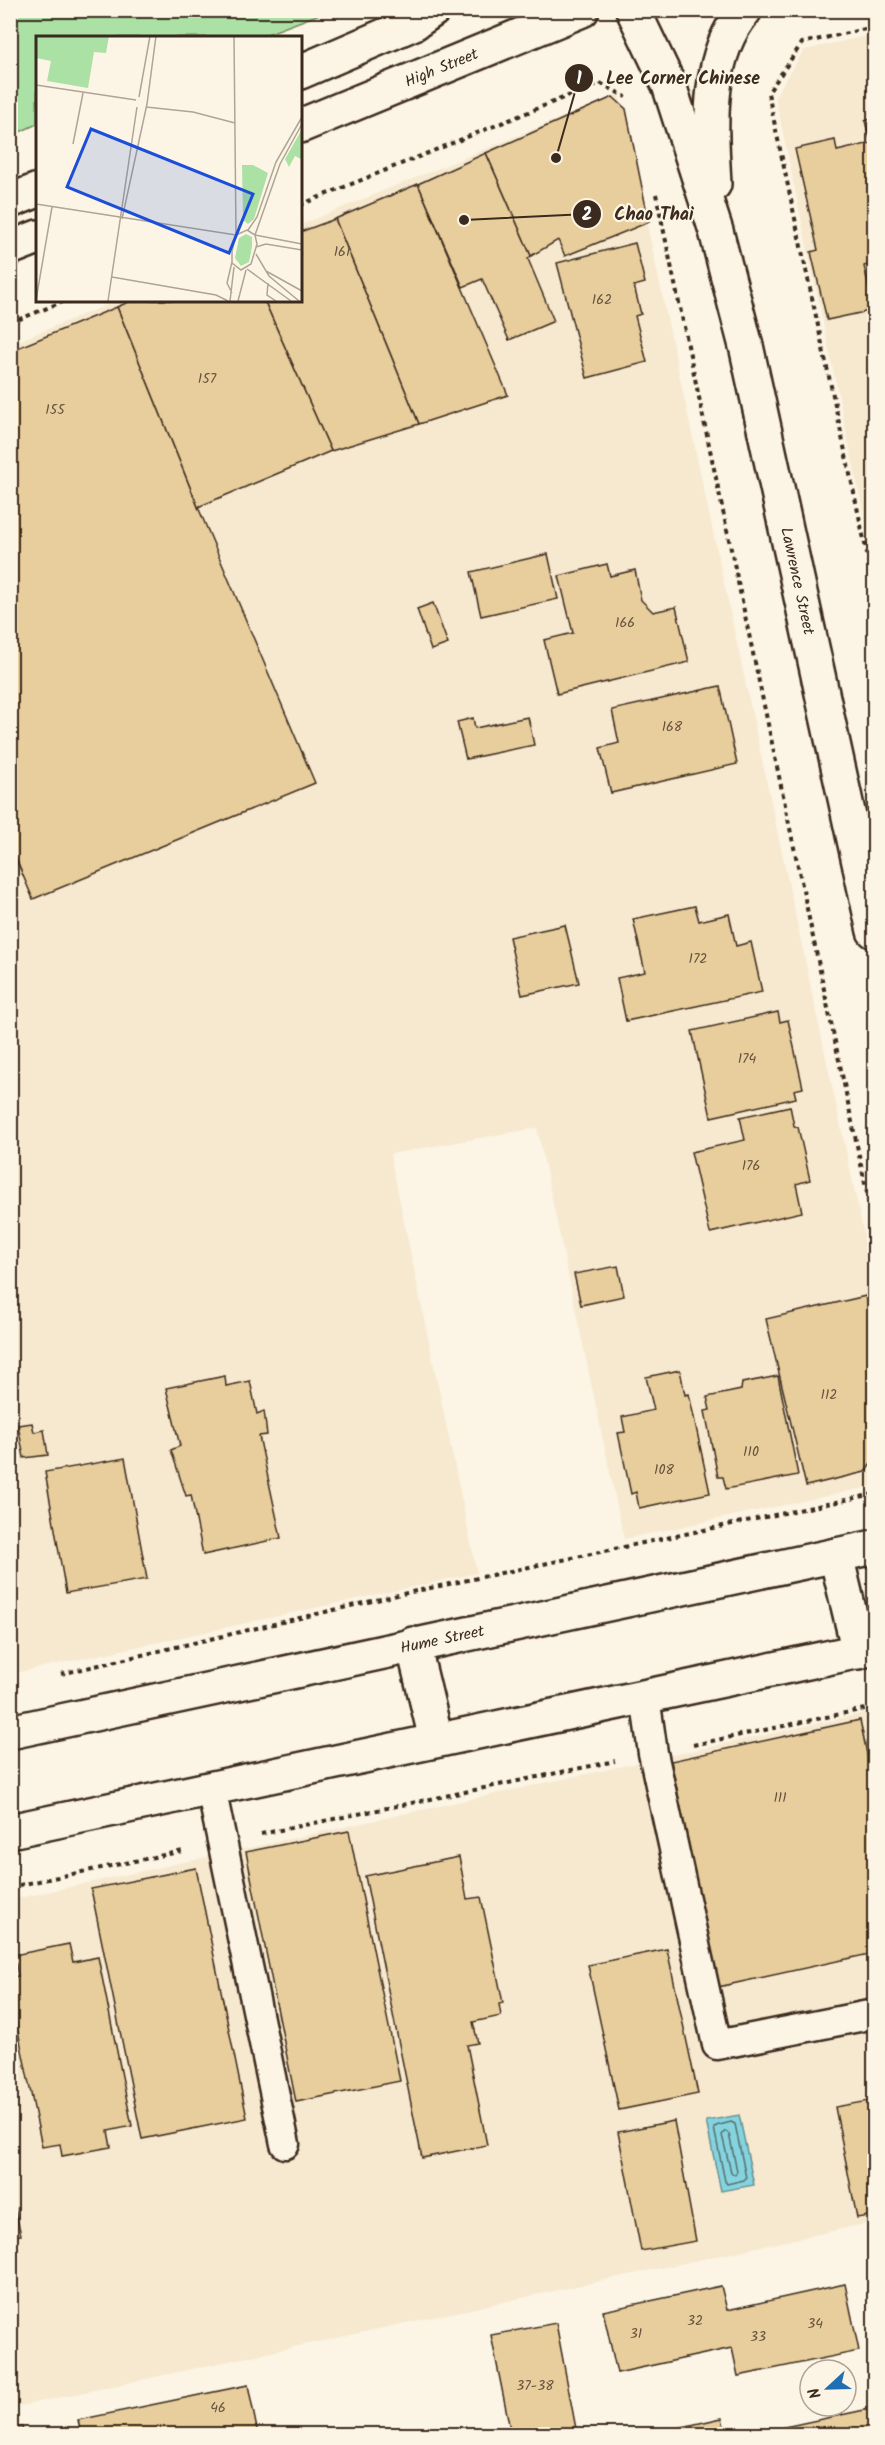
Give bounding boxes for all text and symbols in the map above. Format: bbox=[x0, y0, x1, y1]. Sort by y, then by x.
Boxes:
inset map bbox=[36, 36, 302, 302]
street label: High Street bbox=[401, 41, 483, 94]
callout: Lee Corner Chinese bbox=[564, 60, 772, 96]
text: 1 bbox=[576, 65, 582, 94]
text: Lee Corner Chinese bbox=[606, 65, 760, 94]
callout: Chao Thai bbox=[572, 196, 706, 232]
text: 2 bbox=[582, 201, 592, 230]
text: Chao Thai bbox=[614, 201, 694, 230]
house number: 161 bbox=[334, 241, 350, 263]
house number: 162 bbox=[592, 289, 612, 311]
house number: 157 bbox=[198, 368, 217, 390]
house number: 155 bbox=[45, 399, 66, 421]
street label: Lawrence Street bbox=[774, 525, 822, 638]
house number: 166 bbox=[615, 612, 635, 634]
house number: 168 bbox=[662, 716, 683, 738]
house number: 172 bbox=[689, 948, 707, 970]
house number: 174 bbox=[738, 1048, 757, 1070]
house number: 176 bbox=[742, 1155, 760, 1177]
house number: 112 bbox=[821, 1384, 837, 1406]
house number: 110 bbox=[743, 1441, 759, 1463]
house number: 108 bbox=[654, 1459, 674, 1481]
street label: Hume Street bbox=[398, 1618, 487, 1661]
house number: 111 bbox=[773, 1787, 787, 1809]
house number: 32 bbox=[687, 2310, 703, 2332]
house number: 34 bbox=[807, 2313, 823, 2335]
house number: 31 bbox=[630, 2323, 642, 2345]
house number: 33 bbox=[750, 2326, 766, 2348]
north arrow bbox=[798, 2358, 858, 2418]
house number: 37-38 bbox=[516, 2375, 554, 2397]
text: N bbox=[802, 2384, 829, 2402]
house number: 46 bbox=[210, 2397, 226, 2419]

